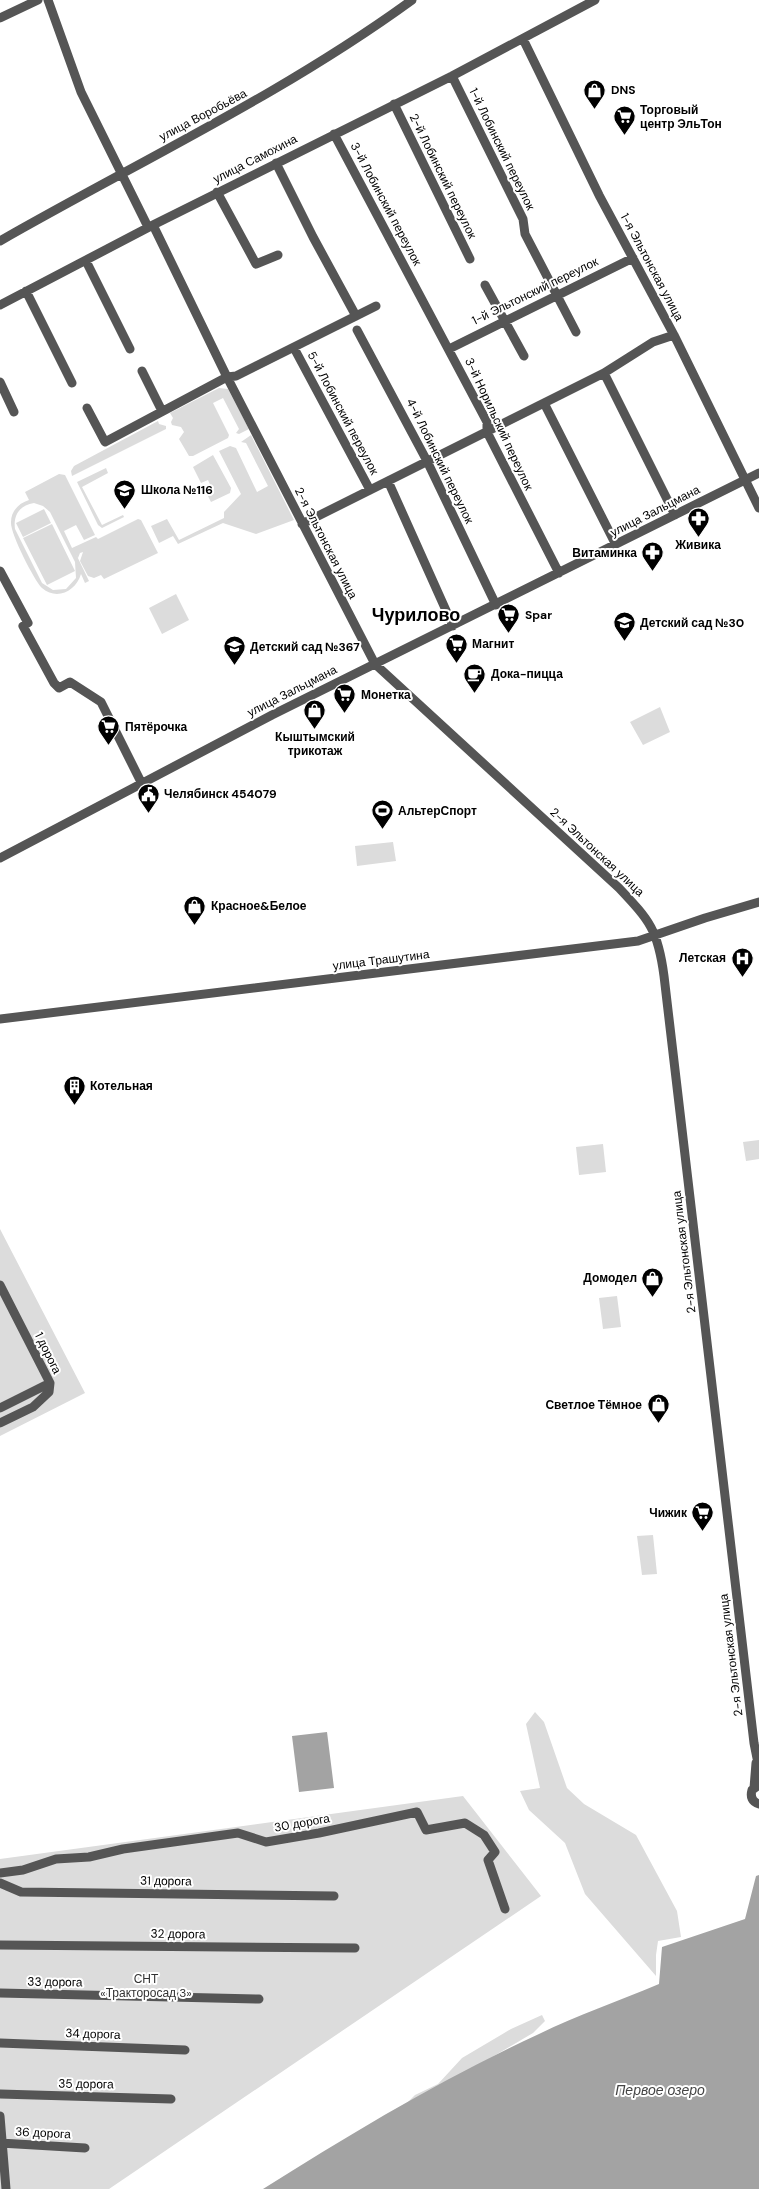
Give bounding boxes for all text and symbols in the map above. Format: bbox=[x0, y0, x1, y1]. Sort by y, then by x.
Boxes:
shop icon: DNS bbox=[583, 78, 607, 109]
place label: DNS bbox=[611, 82, 635, 98]
street label: улица Воробьёва bbox=[156, 85, 250, 145]
street label: 1-й Лобинский переулок bbox=[465, 85, 539, 213]
place label: Торговый центр ЭльТон bbox=[640, 102, 722, 132]
supermarket icon: Торговый центр ЭльТон bbox=[612, 105, 636, 136]
street label: 2-й Лобинский переулок bbox=[406, 111, 481, 242]
street label: улица Самохина bbox=[210, 131, 300, 187]
street label: 3-й Лобинский переулок bbox=[347, 140, 426, 269]
street label: 1-я Эльтонская улица bbox=[617, 210, 687, 324]
street label: 1-й Эльтонский переулок bbox=[469, 253, 601, 329]
street label: 5-й Лобинский переулок bbox=[304, 349, 383, 478]
street label: 3-й Норильский переулок bbox=[461, 355, 537, 494]
street label: 4-й Лобинский переулок bbox=[403, 396, 478, 527]
school or university icon: Школа №116 bbox=[113, 478, 137, 509]
street label: улица Зальцмана bbox=[607, 481, 703, 540]
place label: Школа №116 bbox=[141, 482, 213, 498]
street label: 2-я Эльтонская улица bbox=[291, 484, 361, 602]
pharmacy icon: Живика bbox=[686, 506, 710, 537]
place label: Живика bbox=[674, 537, 721, 553]
pharmacy icon: Витаминка bbox=[641, 541, 665, 572]
place label: Витаминка bbox=[572, 545, 637, 561]
district label: Чурилово bbox=[372, 603, 460, 627]
supermarket icon: Spar bbox=[497, 603, 521, 634]
place label: Spar bbox=[525, 607, 552, 623]
school or university icon: Детский сад №30 bbox=[612, 611, 636, 642]
place label: Детский сад №30 bbox=[640, 615, 744, 631]
supermarket icon: Магнит bbox=[444, 632, 468, 663]
school or university icon: Детский сад №367 bbox=[222, 635, 246, 666]
place label: Магнит bbox=[472, 636, 514, 652]
place label: Детский сад №367 bbox=[250, 639, 360, 655]
street label: улица Зальцмана bbox=[244, 661, 340, 720]
cafe icon: Дока-пицца bbox=[463, 662, 487, 693]
place label: Дока-пицца bbox=[491, 666, 563, 682]
supermarket icon: Монетка bbox=[333, 683, 357, 714]
place label: Монетка bbox=[361, 687, 411, 703]
shop icon: Кыштымский трикотаж bbox=[303, 698, 327, 729]
supermarket icon: Пятёрочка bbox=[97, 715, 121, 746]
place label: Пятёрочка bbox=[125, 719, 188, 735]
place label: Кыштымский трикотаж bbox=[275, 729, 355, 759]
public building icon: Челябинск 454079 bbox=[136, 782, 160, 813]
place label: Челябинск 454079 bbox=[164, 786, 277, 802]
sports icon: АльтерСпорт bbox=[370, 799, 394, 830]
place label: АльтерСпорт bbox=[398, 803, 477, 819]
street label: 2-я Эльтонская улица bbox=[547, 804, 648, 900]
shop icon: Красное&Белое bbox=[183, 894, 207, 925]
place label: Красное&Белое bbox=[211, 898, 307, 914]
street label: улица Трашутина bbox=[332, 946, 431, 974]
hospital icon: Летская bbox=[730, 946, 754, 977]
place label: Летская bbox=[679, 950, 726, 966]
building icon: Котельная bbox=[62, 1074, 86, 1105]
place label: Котельная bbox=[90, 1078, 153, 1094]
street label: 2-я Эльтонская улица bbox=[669, 1190, 699, 1314]
shop icon: Домодел bbox=[641, 1266, 665, 1297]
place label: Домодел bbox=[583, 1270, 637, 1286]
street label: 1 дорога bbox=[31, 1329, 65, 1377]
shop icon: Светлое Тёмное bbox=[646, 1393, 670, 1424]
place label: Светлое Тёмное bbox=[545, 1397, 642, 1413]
supermarket icon: Чижик bbox=[691, 1501, 715, 1532]
place label: Чижик bbox=[649, 1505, 688, 1521]
street label: 2-я Эльтонская улица bbox=[716, 1593, 746, 1717]
street label: 30 дорога bbox=[273, 1810, 331, 1836]
street label: 31 дорога bbox=[140, 1873, 192, 1889]
street label: 32 дорога bbox=[150, 1926, 206, 1942]
park label: СНТ «Тракторосад 3» bbox=[100, 1971, 192, 2001]
street label: 33 дорога bbox=[27, 1974, 83, 1990]
street label: 34 дорога bbox=[65, 2025, 121, 2043]
street label: 35 дорога bbox=[58, 2076, 114, 2092]
water label: Первое озеро bbox=[615, 2081, 705, 2099]
street label: 36 дорога bbox=[15, 2124, 72, 2142]

